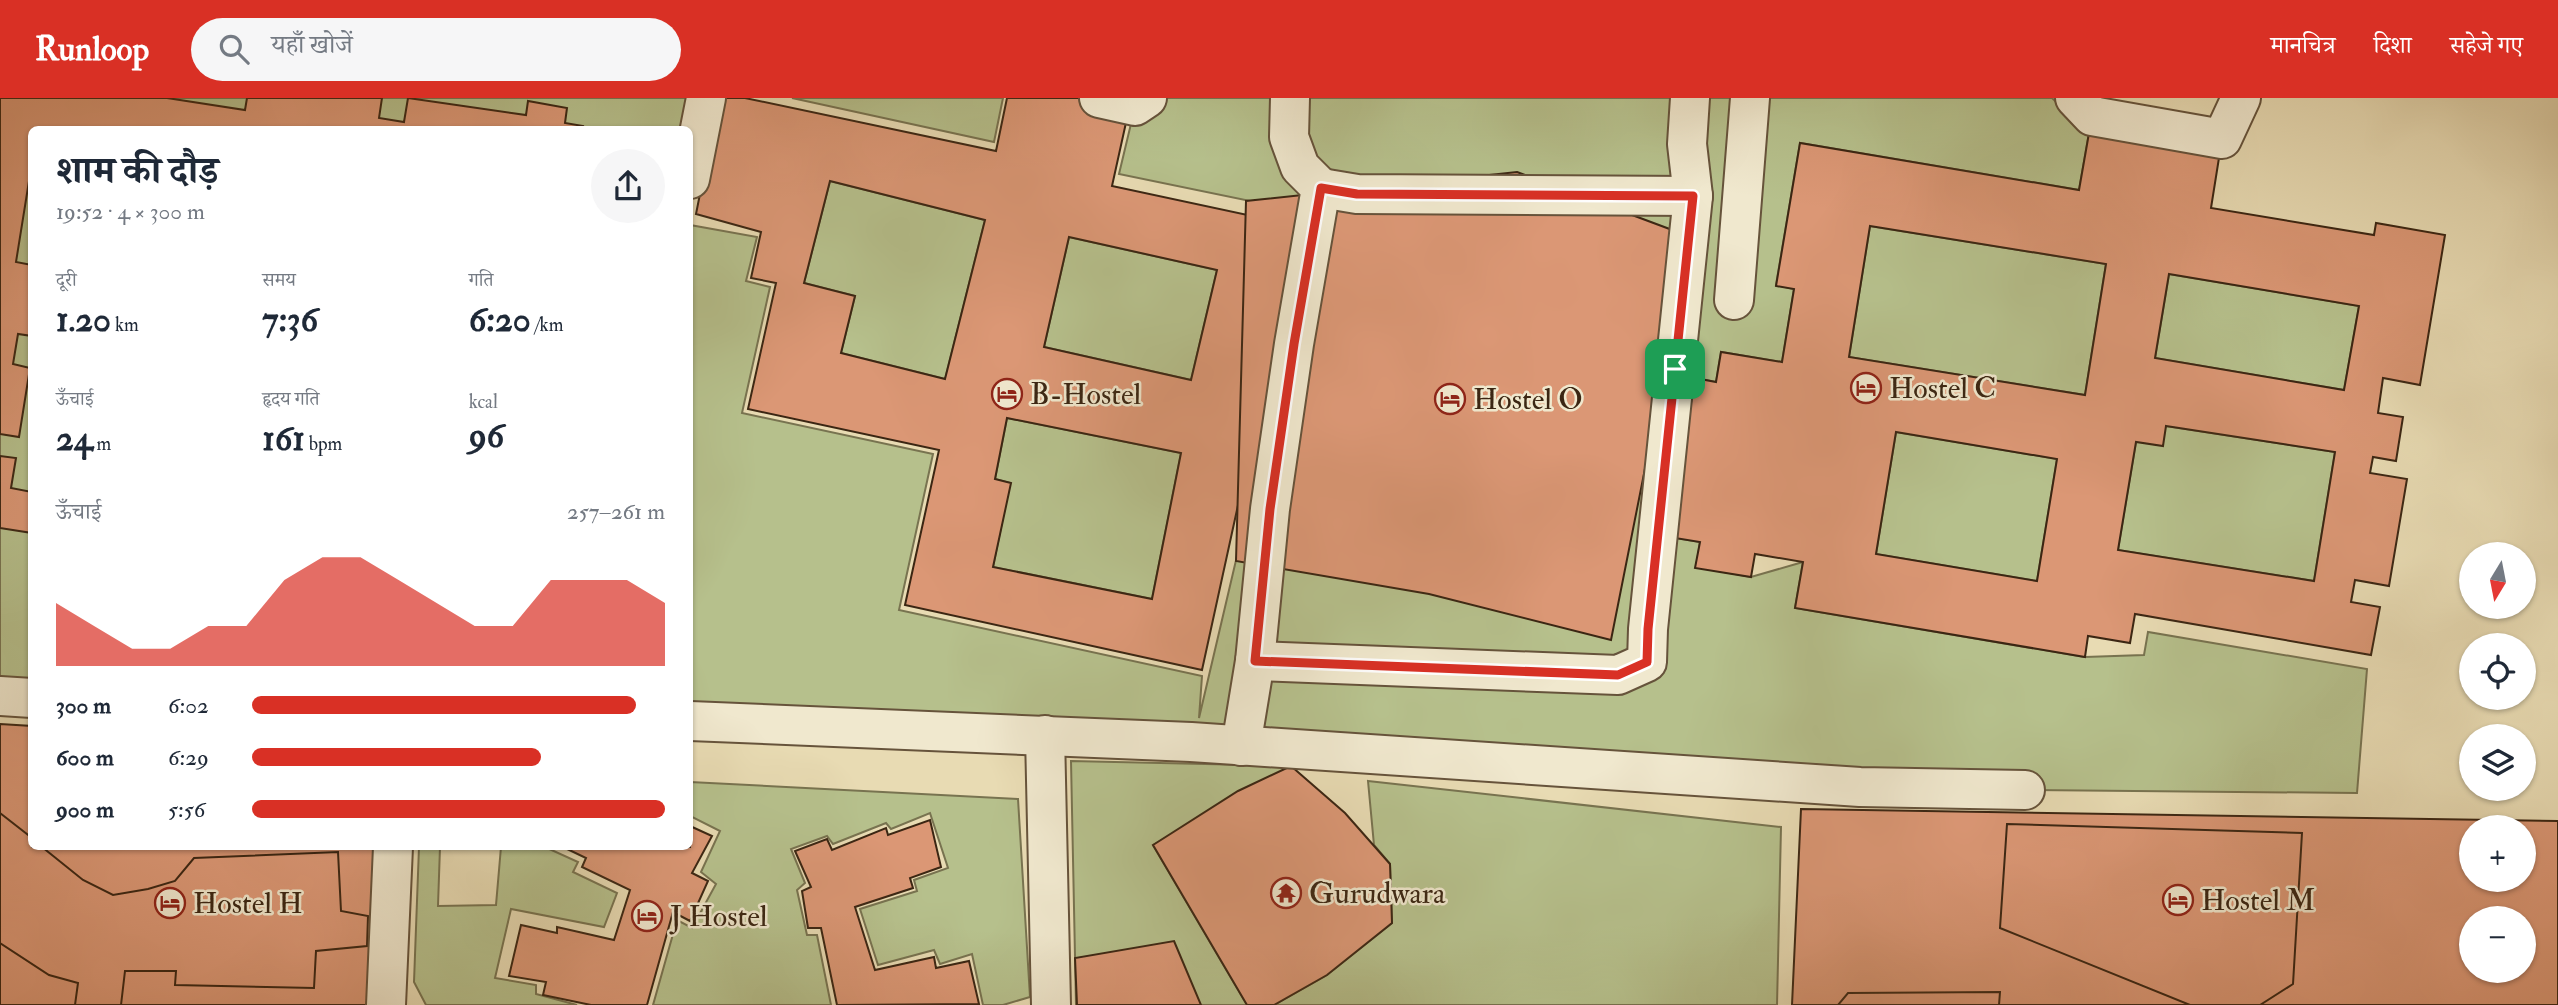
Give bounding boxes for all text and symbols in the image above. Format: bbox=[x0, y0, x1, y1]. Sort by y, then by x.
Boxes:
search box bbox=[191, 18, 681, 81]
text: Runloop bbox=[35, 29, 149, 70]
text: यहाँ खोजें bbox=[271, 29, 353, 61]
icon: search bbox=[215, 30, 253, 68]
text: मानचित्र bbox=[2270, 30, 2336, 61]
text: दिशा bbox=[2374, 30, 2412, 61]
text: सहेजे गए bbox=[2450, 30, 2523, 61]
text: शाम की दौड़ bbox=[56, 147, 218, 195]
button: share bbox=[591, 149, 665, 223]
text: 19:52 · 4 × 300 m bbox=[56, 197, 205, 226]
text: दूरी bbox=[56, 268, 77, 292]
text: समय bbox=[262, 268, 296, 292]
text: गति bbox=[469, 268, 494, 292]
text: 1.20 bbox=[56, 298, 111, 342]
text: 7:36 bbox=[262, 298, 318, 342]
text: 6:20 bbox=[469, 298, 531, 342]
text: km bbox=[111, 313, 139, 337]
text: /km bbox=[531, 313, 563, 337]
pin bbox=[1645, 339, 1705, 399]
icon: arrive bbox=[1656, 350, 1694, 388]
place label: Hostel C bbox=[1889, 370, 1996, 407]
hotel icon: Hostel C bbox=[1849, 371, 1883, 405]
place label: B-Hostel bbox=[1030, 376, 1142, 413]
hotel icon: B-Hostel bbox=[990, 377, 1024, 411]
place label: Hostel O bbox=[1473, 381, 1583, 418]
hotel icon: Hostel O bbox=[1433, 382, 1467, 416]
text: ऊँचाई bbox=[56, 387, 93, 411]
text: हृदय गति bbox=[262, 387, 320, 411]
text: kcal bbox=[469, 390, 498, 414]
text: 96 bbox=[469, 414, 504, 458]
text: 24 bbox=[56, 417, 93, 461]
text: 161 bbox=[262, 417, 305, 461]
text: m bbox=[93, 432, 111, 456]
text: bpm bbox=[305, 432, 342, 456]
text: ऊँचाई bbox=[56, 497, 101, 526]
text: 257–261 m bbox=[567, 497, 665, 526]
north arrow bbox=[2459, 542, 2536, 620]
map controls bbox=[2459, 542, 2536, 983]
button: locate bbox=[2459, 633, 2536, 710]
text: 300 m bbox=[56, 691, 111, 720]
text: 6:02 bbox=[168, 691, 209, 720]
button: layers bbox=[2459, 724, 2536, 801]
text: 600 m bbox=[56, 743, 114, 772]
text: 6:29 bbox=[168, 743, 209, 772]
text: 900 m bbox=[56, 795, 114, 824]
text: 5:56 bbox=[168, 795, 205, 824]
button: + bbox=[2459, 815, 2536, 892]
place label: Gurudwara bbox=[1309, 875, 1446, 912]
temple icon: Gurudwara bbox=[1269, 876, 1303, 910]
place label: Hostel M bbox=[2201, 882, 2315, 919]
hotel icon: Hostel M bbox=[2161, 883, 2195, 917]
place label: Hostel H bbox=[193, 885, 303, 922]
hotel icon: Hostel H bbox=[153, 886, 187, 920]
place label: J Hostel bbox=[669, 898, 768, 935]
hotel icon: J Hostel bbox=[630, 899, 664, 933]
button: − bbox=[2459, 906, 2536, 983]

